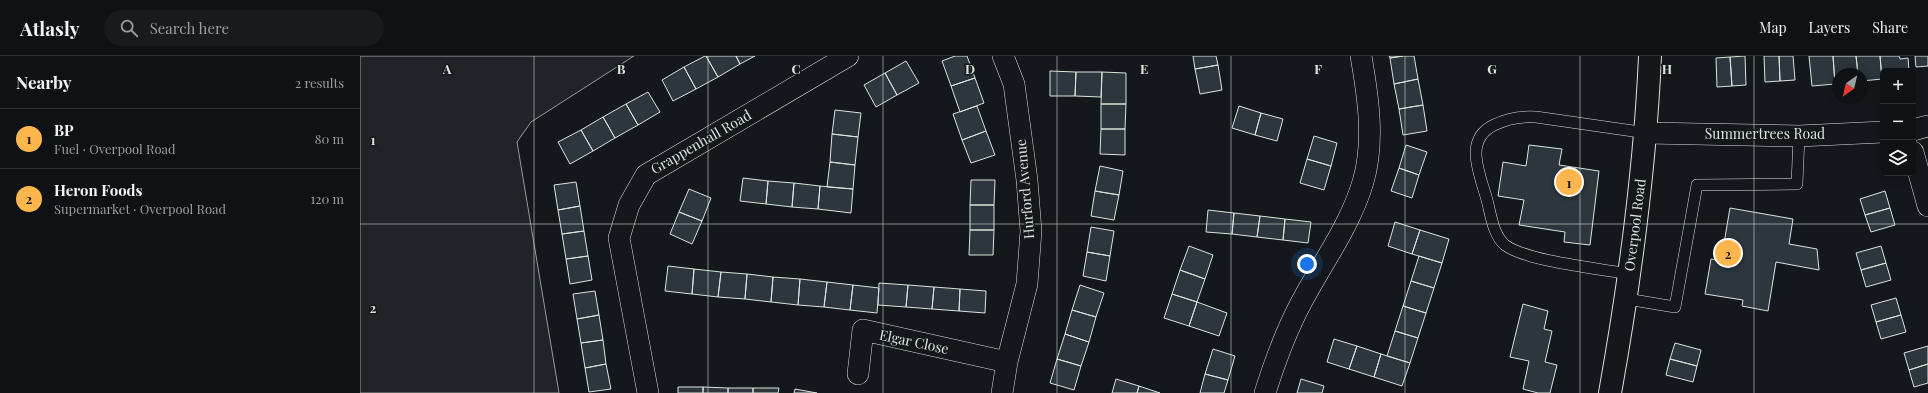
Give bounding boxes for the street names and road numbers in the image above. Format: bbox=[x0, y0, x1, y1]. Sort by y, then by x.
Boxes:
street label: Grappenhall Road bbox=[647, 105, 755, 178]
street label: Summertrees Road bbox=[1705, 124, 1825, 143]
street label: Hurford Avenue bbox=[1011, 138, 1038, 240]
street label: Overpool Road bbox=[1619, 178, 1650, 272]
street label: Elgar Close bbox=[878, 325, 951, 358]

